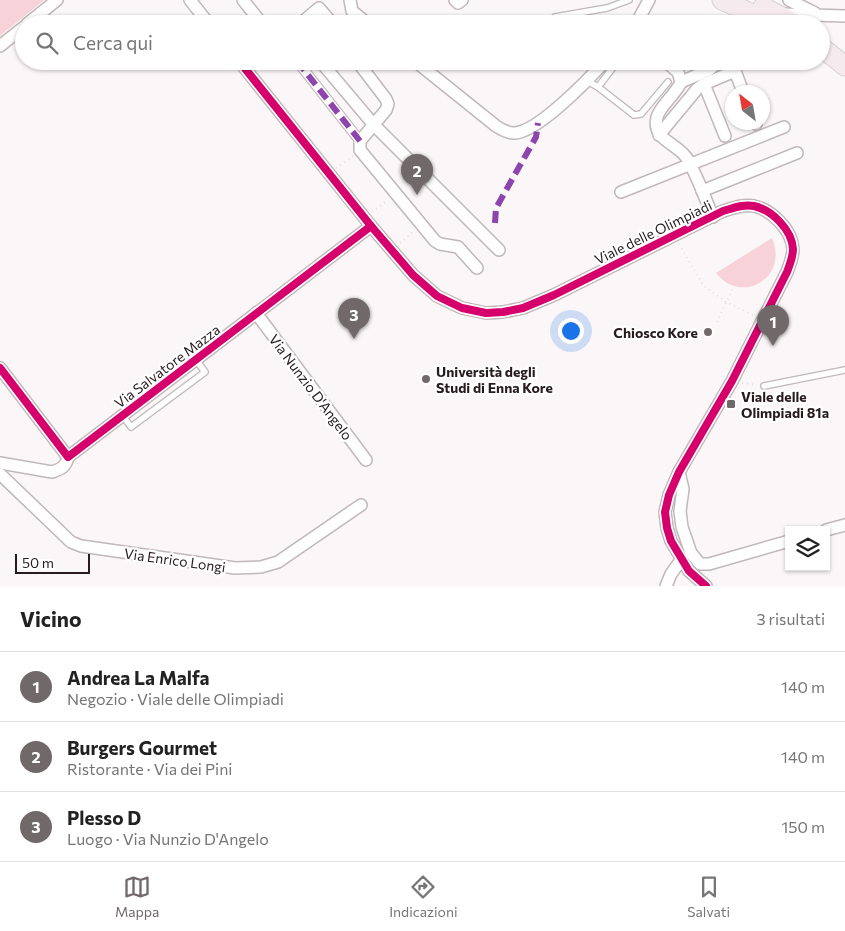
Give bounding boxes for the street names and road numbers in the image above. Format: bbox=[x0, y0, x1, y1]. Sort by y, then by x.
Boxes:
street label: Viale delle Olimpiadi bbox=[592, 196, 714, 268]
street label: Via Salvatore Mazza bbox=[111, 321, 223, 411]
street label: Via Nunzio D'Angelo bbox=[266, 331, 356, 443]
street label: Via Enrico Longi bbox=[123, 544, 227, 576]

